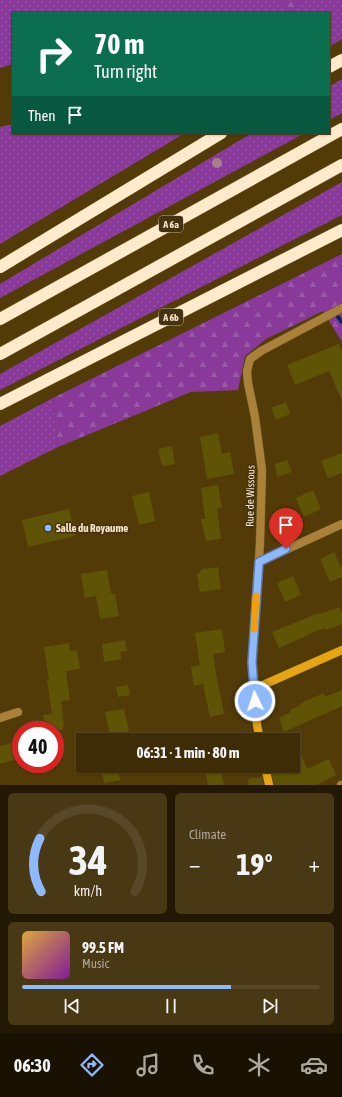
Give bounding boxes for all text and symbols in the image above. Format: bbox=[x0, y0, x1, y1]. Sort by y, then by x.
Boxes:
icon: right bbox=[28, 28, 80, 80]
text: 70 m bbox=[94, 28, 144, 60]
text: Turn right bbox=[94, 61, 157, 82]
icon: arrive bbox=[64, 104, 86, 126]
text: Then bbox=[28, 107, 56, 124]
road number: A 6a bbox=[159, 216, 183, 232]
road number: A 6b bbox=[159, 309, 183, 325]
street label: Rue de Wissous bbox=[243, 465, 257, 527]
pin bbox=[269, 508, 303, 549]
icon: arrive bbox=[275, 514, 297, 536]
place label: Salle du Royaume bbox=[56, 522, 128, 534]
marker: Salle du Royaume bbox=[43, 523, 53, 533]
position arrow bbox=[234, 680, 276, 722]
speed limit sign: 40 bbox=[12, 721, 64, 773]
text: 06:31 · 1 min · 80 m bbox=[136, 744, 240, 761]
text: Climate bbox=[189, 827, 226, 842]
text: 34 bbox=[68, 835, 107, 883]
text: 19° bbox=[236, 847, 273, 881]
text: − bbox=[189, 851, 200, 877]
text: + bbox=[309, 851, 320, 877]
text: km/h bbox=[73, 882, 102, 898]
text: 99.5 FM bbox=[82, 939, 124, 956]
text: Music bbox=[82, 956, 109, 971]
icon: previous bbox=[61, 995, 83, 1017]
icon: pause bbox=[160, 995, 182, 1017]
icon: next bbox=[259, 995, 281, 1017]
icon: directions bbox=[78, 1051, 106, 1079]
icon: music bbox=[134, 1051, 162, 1079]
icon: phone bbox=[189, 1051, 217, 1079]
icon: climate bbox=[245, 1051, 273, 1079]
icon: car bbox=[300, 1051, 328, 1079]
text: 06:30 bbox=[14, 1055, 51, 1076]

